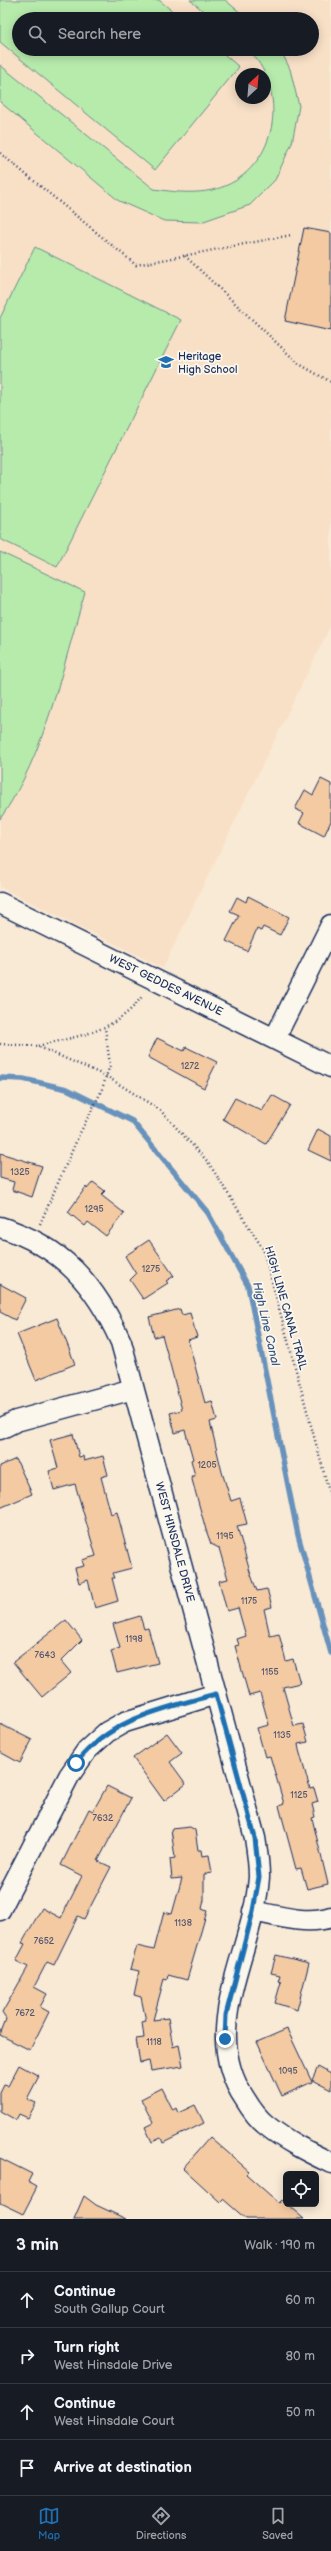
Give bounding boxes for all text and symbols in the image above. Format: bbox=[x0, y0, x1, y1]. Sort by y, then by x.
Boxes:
search box bbox=[12, 12, 319, 56]
icon: search bbox=[26, 23, 48, 45]
text: Search here bbox=[58, 25, 141, 44]
north arrow bbox=[235, 68, 271, 104]
place label: Heritage High School bbox=[178, 350, 237, 376]
school or university icon: Heritage High School bbox=[157, 353, 175, 371]
street label: WEST GEDDES AVENUE bbox=[107, 952, 225, 1018]
house number: 1272 bbox=[181, 1061, 200, 1072]
house number: 1325 bbox=[10, 1167, 30, 1178]
house number: 1295 bbox=[84, 1204, 104, 1215]
street label: HIGH LINE CANAL TRAIL bbox=[262, 1245, 310, 1372]
house number: 1275 bbox=[142, 1264, 160, 1275]
water label: High Line Canal bbox=[249, 1281, 283, 1369]
house number: 1205 bbox=[197, 1460, 217, 1471]
street label: WEST HINSDALE DRIVE bbox=[153, 1480, 197, 1604]
house number: 1195 bbox=[216, 1531, 234, 1542]
house number: 1175 bbox=[241, 1596, 257, 1607]
house number: 1198 bbox=[125, 1634, 143, 1645]
house number: 7643 bbox=[35, 1650, 56, 1661]
house number: 1155 bbox=[261, 1667, 279, 1678]
house number: 1135 bbox=[273, 1730, 291, 1741]
route start bbox=[67, 1754, 85, 1772]
house number: 1125 bbox=[290, 1790, 308, 1801]
house number: 7632 bbox=[93, 1813, 114, 1824]
house number: 1138 bbox=[174, 1918, 192, 1929]
house number: 7652 bbox=[34, 1936, 55, 1947]
house number: 7672 bbox=[15, 2008, 36, 2019]
route end bbox=[216, 2030, 234, 2048]
house number: 1118 bbox=[146, 2037, 162, 2048]
house number: 1095 bbox=[278, 2066, 298, 2077]
map controls bbox=[283, 2171, 319, 2207]
button: locate bbox=[283, 2171, 319, 2207]
text: 3 min bbox=[16, 2235, 59, 2255]
text: Walk · 190 m bbox=[244, 2237, 315, 2253]
text: Continue bbox=[54, 2282, 116, 2301]
icon: ahead bbox=[16, 2289, 38, 2311]
text: 60 m bbox=[285, 2292, 315, 2308]
text: South Gallup Court bbox=[54, 2301, 165, 2317]
text: Turn right bbox=[54, 2338, 119, 2357]
icon: right bbox=[16, 2345, 38, 2367]
text: 80 m bbox=[286, 2348, 315, 2364]
text: West Hinsdale Drive bbox=[54, 2357, 172, 2373]
text: Continue bbox=[54, 2394, 116, 2413]
icon: ahead bbox=[16, 2401, 38, 2423]
text: 50 m bbox=[286, 2404, 315, 2420]
text: West Hinsdale Court bbox=[54, 2413, 174, 2429]
icon: arrive bbox=[16, 2457, 38, 2479]
text: Arrive at destination bbox=[54, 2458, 192, 2477]
tab: Map bbox=[38, 2505, 60, 2542]
tab: Directions bbox=[136, 2505, 186, 2542]
tab: Saved bbox=[262, 2505, 293, 2542]

